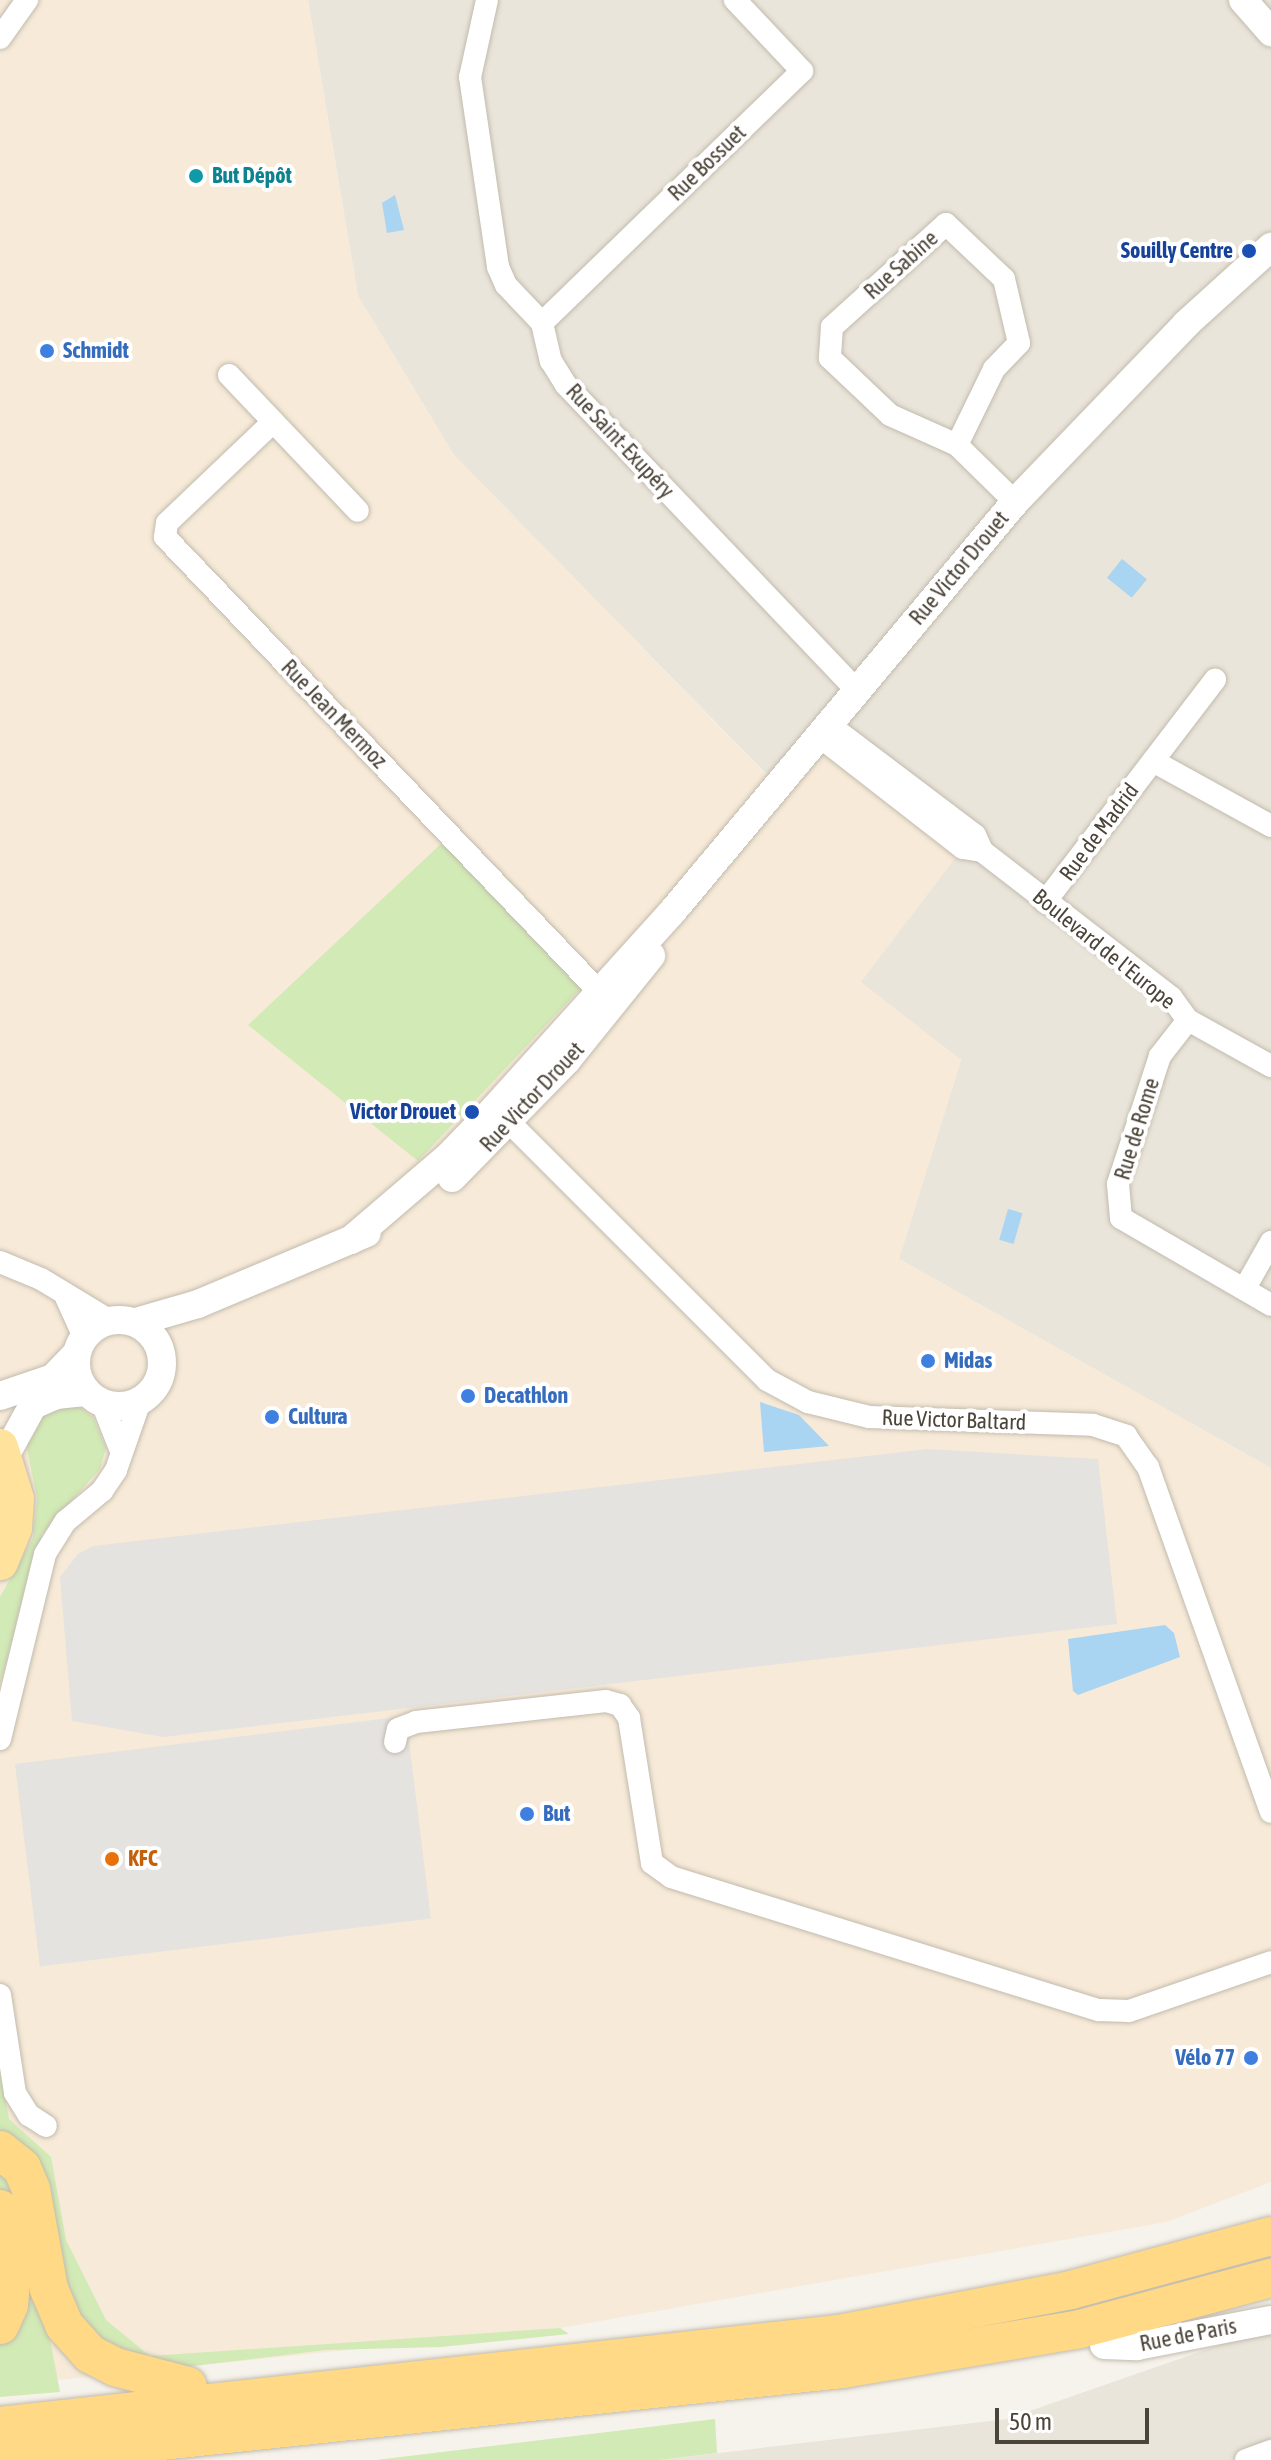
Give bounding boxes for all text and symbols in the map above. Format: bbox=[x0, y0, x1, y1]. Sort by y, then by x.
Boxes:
street label: Rue Bossuet bbox=[663, 120, 751, 206]
place label: But Dépôt bbox=[212, 163, 292, 189]
marker: But Dépôt bbox=[187, 167, 205, 185]
street label: Rue Sabine bbox=[859, 225, 943, 305]
place label: Souilly Centre bbox=[1121, 238, 1233, 264]
marker: Souilly Centre bbox=[1240, 242, 1258, 260]
place label: Schmidt bbox=[63, 338, 129, 364]
marker: Schmidt bbox=[38, 342, 56, 360]
street label: Rue Saint-Exupéry bbox=[560, 378, 680, 504]
street label: Rue Victor Drouet bbox=[904, 506, 1014, 630]
street label: Rue Jean Mermoz bbox=[276, 654, 392, 774]
street label: Rue de Madrid bbox=[1054, 778, 1144, 886]
street label: Boulevard de l'Europe bbox=[1027, 883, 1181, 1015]
street label: Rue Victor Drouet bbox=[474, 1037, 590, 1157]
street label: Rue de Rome bbox=[1109, 1075, 1165, 1183]
place label: Victor Drouet bbox=[350, 1099, 456, 1125]
marker: Victor Drouet bbox=[463, 1103, 481, 1121]
place label: Midas bbox=[944, 1348, 992, 1374]
marker: Midas bbox=[919, 1352, 937, 1370]
place label: Decathlon bbox=[484, 1383, 568, 1409]
marker: Decathlon bbox=[459, 1387, 477, 1405]
place label: Cultura bbox=[288, 1404, 348, 1430]
street label: Rue Victor Baltard bbox=[881, 1404, 1027, 1436]
marker: Cultura bbox=[263, 1408, 281, 1426]
place label: But bbox=[543, 1801, 570, 1827]
marker: But bbox=[518, 1805, 536, 1823]
place label: KFC bbox=[128, 1846, 158, 1872]
marker: KFC bbox=[103, 1850, 121, 1868]
place label: Vélo 77 bbox=[1175, 2045, 1235, 2071]
marker: Vélo 77 bbox=[1242, 2049, 1260, 2067]
street label: Rue de Paris bbox=[1137, 2313, 1239, 2357]
scale bar bbox=[999, 2392, 1153, 2442]
text: 50 m bbox=[1009, 2408, 1052, 2435]

